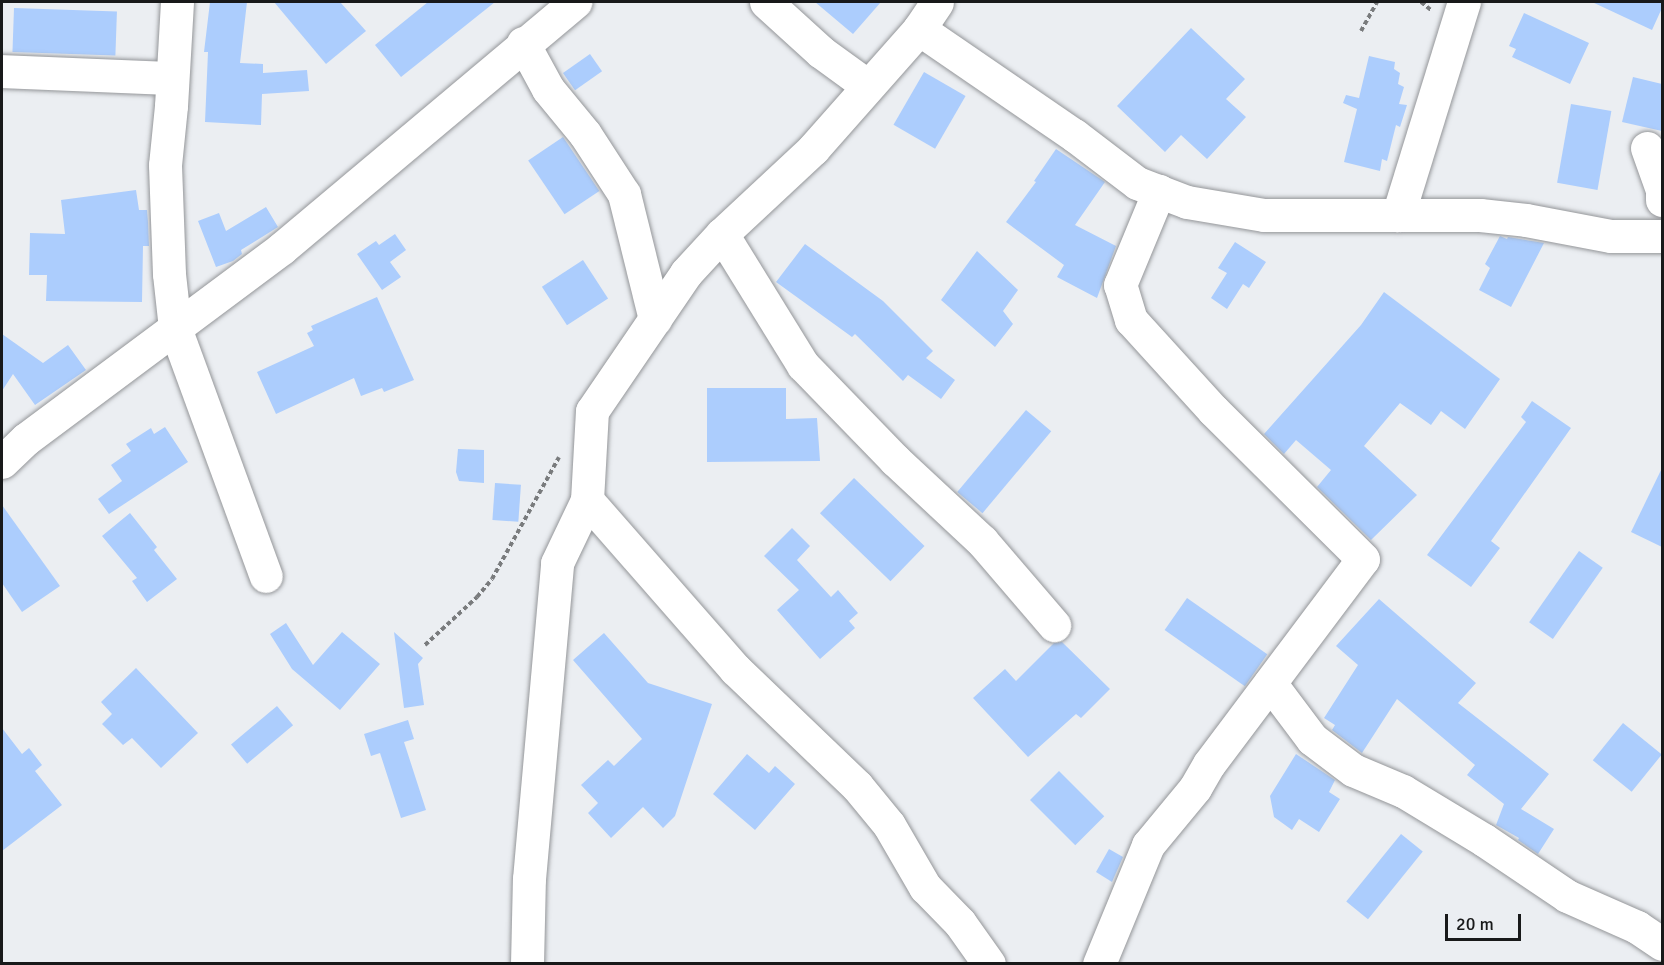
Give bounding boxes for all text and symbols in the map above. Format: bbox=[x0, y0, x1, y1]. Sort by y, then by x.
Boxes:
scale bar bbox=[1448, 902, 1524, 940]
text: 20 m bbox=[1456, 913, 1494, 935]

